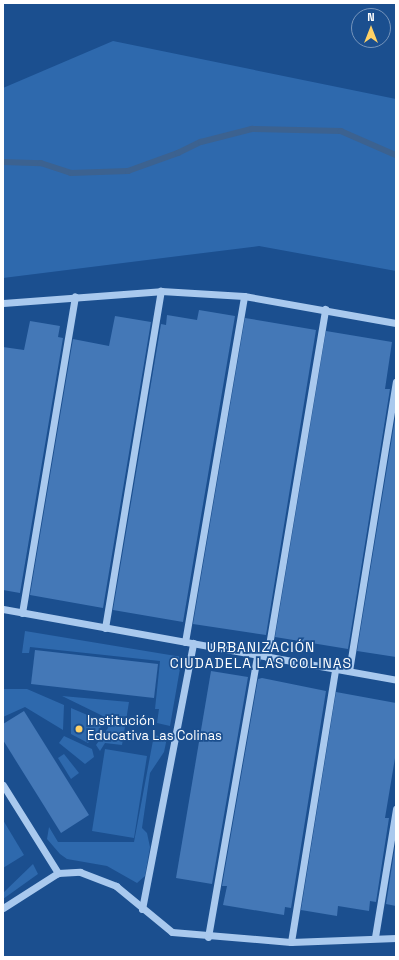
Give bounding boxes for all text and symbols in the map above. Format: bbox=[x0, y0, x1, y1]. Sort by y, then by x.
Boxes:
north arrow bbox=[351, 8, 391, 48]
text: N bbox=[367, 10, 375, 24]
district label: URBANIZACIÓN CIUDADELA LAS COLINAS bbox=[170, 639, 352, 672]
place label: Institución Educativa Las Colinas bbox=[87, 714, 222, 745]
marker: Institución Educativa Las Colinas bbox=[74, 724, 84, 734]

